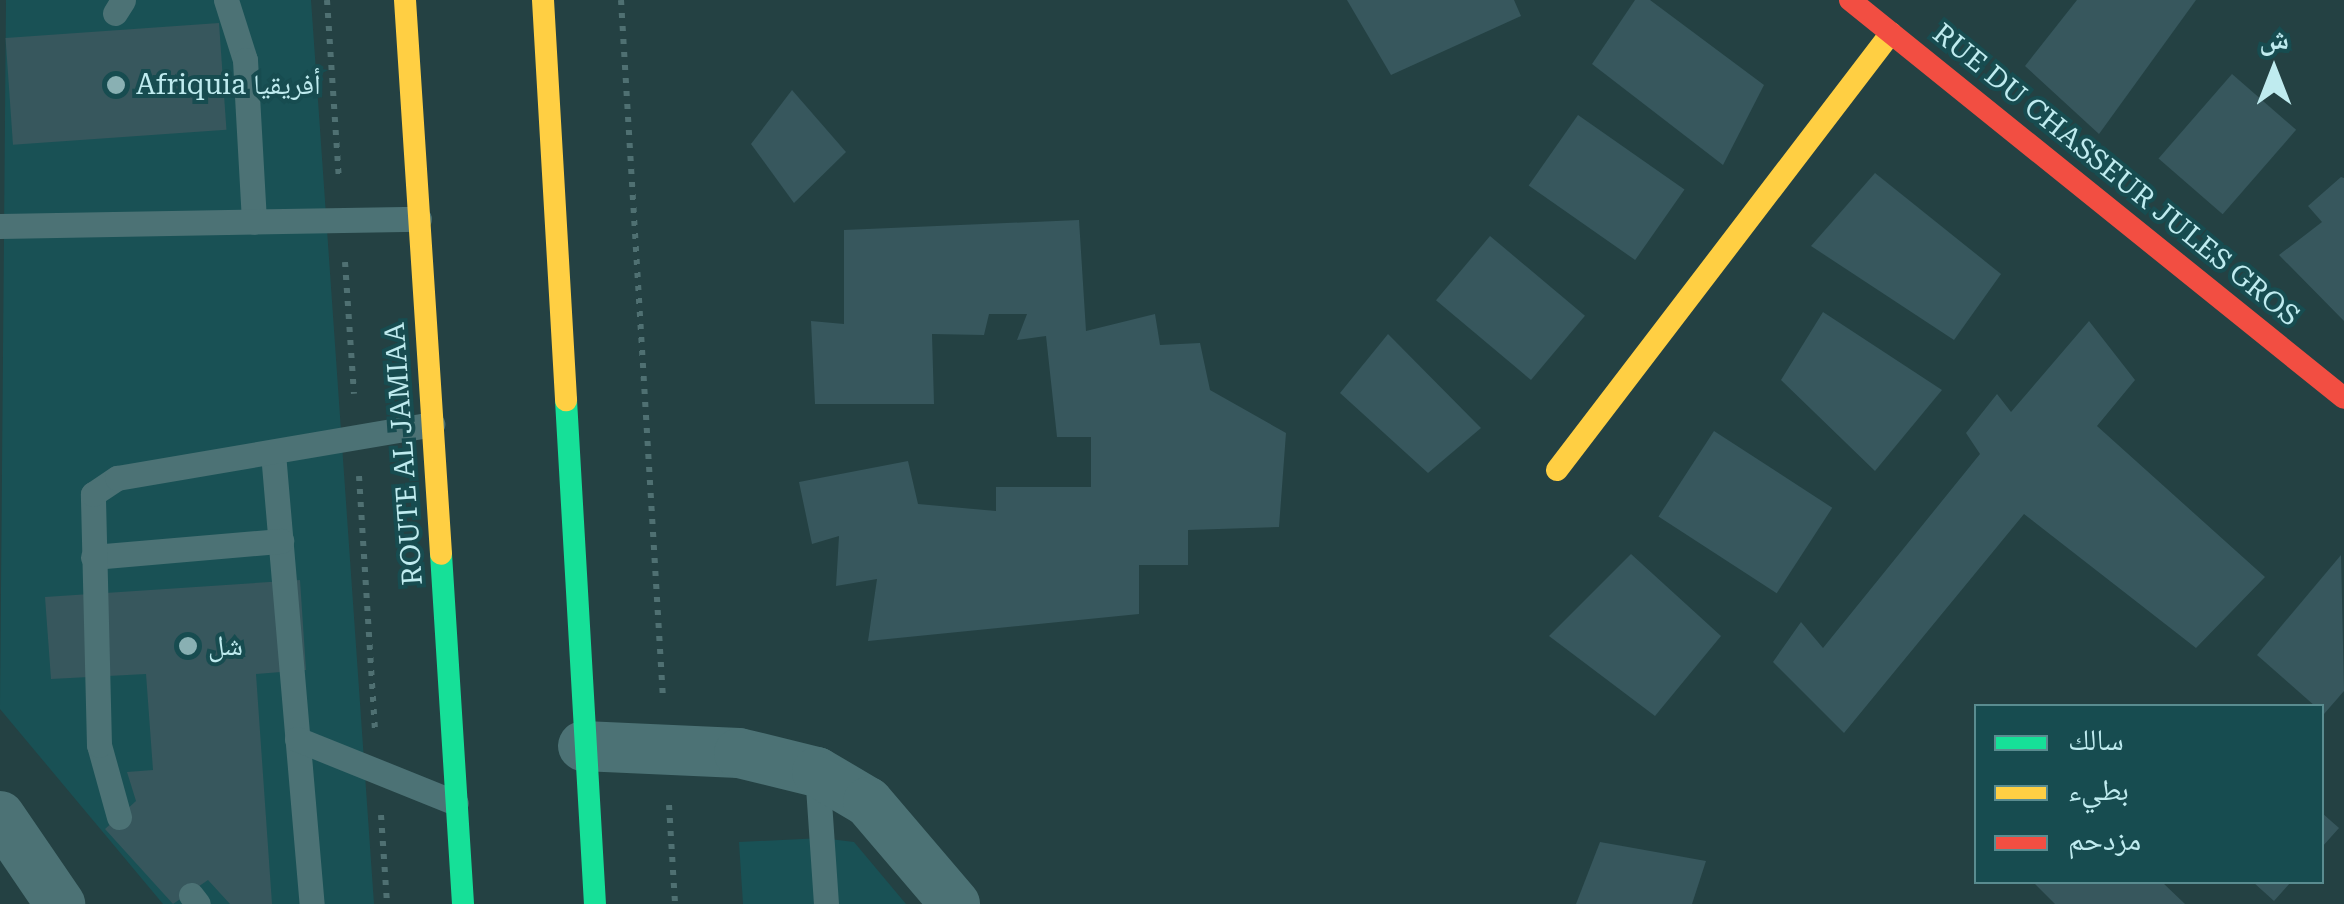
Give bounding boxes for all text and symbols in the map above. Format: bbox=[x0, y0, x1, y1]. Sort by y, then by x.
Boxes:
street label: RUE DU CHASSEUR JULES GROS bbox=[1926, 17, 2306, 333]
north arrow bbox=[2224, 20, 2324, 120]
text: ش bbox=[2259, 23, 2289, 56]
place label: Afriquia أفريقيا bbox=[136, 68, 321, 102]
marker: Afriquia أفريقيا bbox=[105, 74, 127, 96]
street label: ROUTE AL JAMIAA bbox=[378, 321, 430, 587]
place label: شل bbox=[208, 629, 243, 663]
marker: شل bbox=[177, 635, 199, 657]
legend bbox=[1974, 704, 2324, 884]
text: سالك bbox=[2068, 722, 2124, 757]
text: بطيء bbox=[2068, 772, 2129, 807]
text: مزدحم bbox=[2068, 822, 2141, 857]

